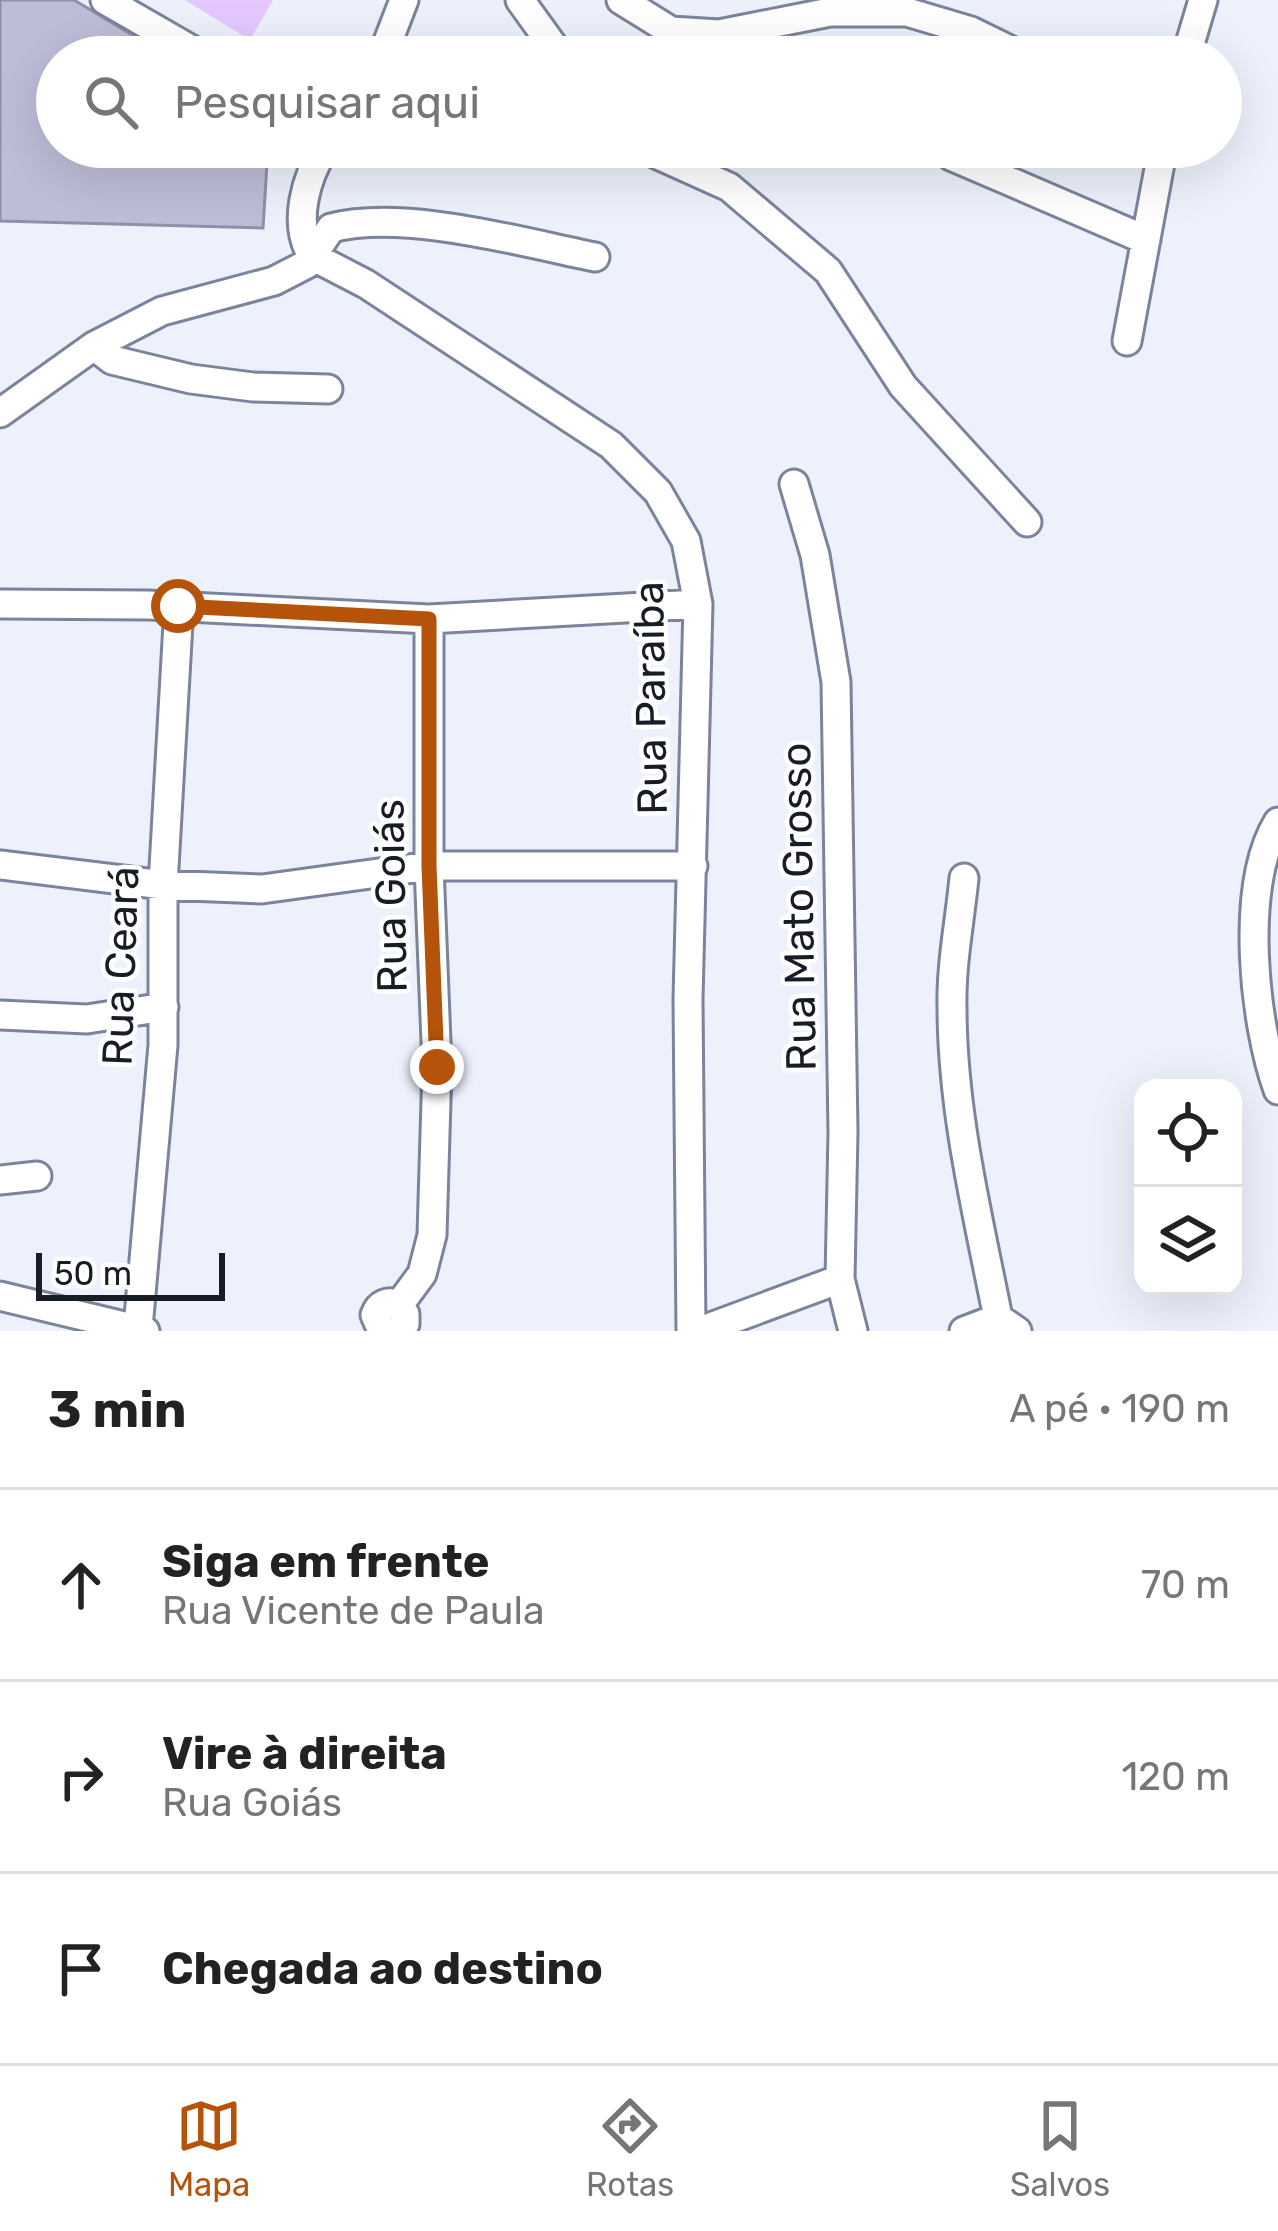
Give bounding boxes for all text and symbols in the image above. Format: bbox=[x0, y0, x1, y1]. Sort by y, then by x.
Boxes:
search box bbox=[36, 36, 1242, 168]
icon: search bbox=[78, 69, 144, 135]
text: Pesquisar aqui bbox=[174, 76, 480, 129]
route start bbox=[151, 579, 205, 633]
street label: Rua Paraíba bbox=[624, 581, 678, 815]
street label: Rua Mato Grosso bbox=[771, 742, 827, 1072]
street label: Rua Goiás bbox=[364, 799, 418, 993]
street label: Rua Ceará bbox=[93, 865, 149, 1067]
route end bbox=[410, 1040, 464, 1094]
map controls bbox=[1134, 1079, 1242, 1295]
button: locate bbox=[1134, 1079, 1242, 1187]
button: layers bbox=[1134, 1187, 1242, 1295]
scale bar bbox=[36, 1247, 225, 1300]
text: 50 m bbox=[54, 1254, 132, 1293]
text: 3 min bbox=[48, 1379, 187, 1440]
text: A pé · 190 m bbox=[1009, 1386, 1230, 1432]
text: Siga em frente bbox=[162, 1535, 489, 1588]
icon: ahead bbox=[48, 1552, 114, 1618]
text: 70 m bbox=[1141, 1562, 1230, 1608]
text: Rua Vicente de Paula bbox=[162, 1588, 545, 1634]
text: Vire à direita bbox=[162, 1727, 447, 1780]
icon: right bbox=[48, 1744, 114, 1810]
text: 120 m bbox=[1121, 1754, 1230, 1800]
text: Rua Goiás bbox=[162, 1780, 342, 1826]
icon: arrive bbox=[48, 1936, 114, 2002]
text: Chegada ao destino bbox=[162, 1942, 603, 1995]
tab: Mapa bbox=[168, 2093, 250, 2204]
tab: Rotas bbox=[586, 2093, 674, 2204]
tab: Salvos bbox=[1010, 2093, 1110, 2204]

